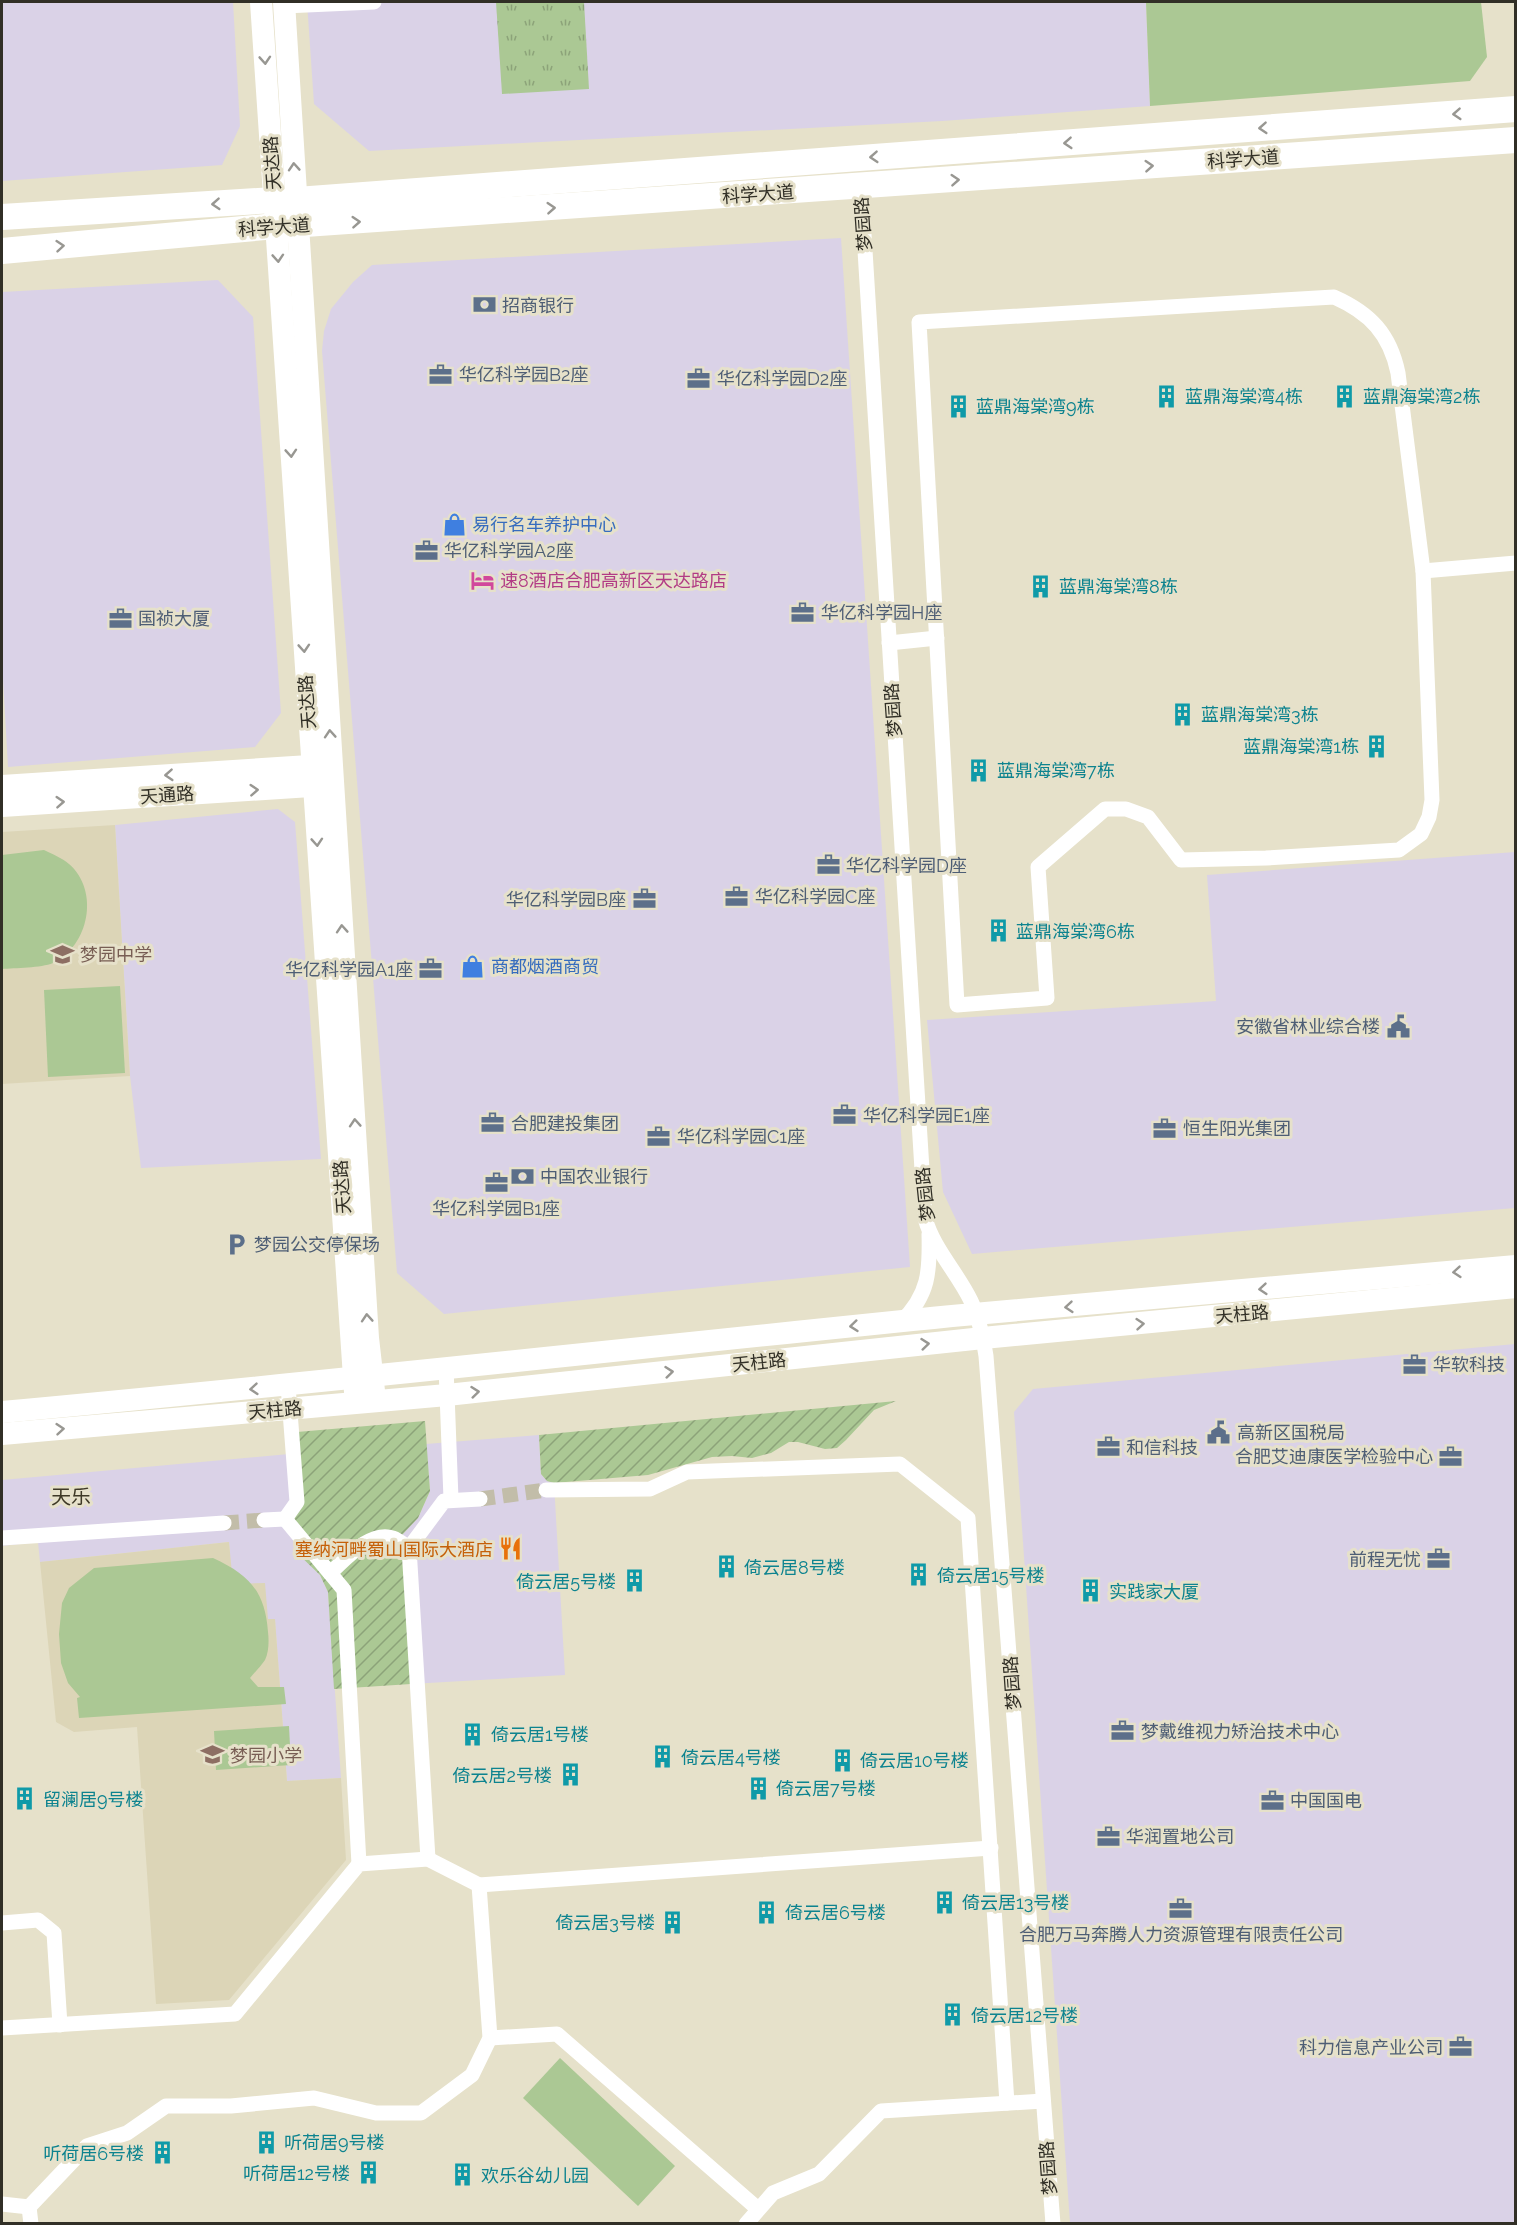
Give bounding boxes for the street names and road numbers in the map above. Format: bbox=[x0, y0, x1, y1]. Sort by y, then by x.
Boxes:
street label: 天达路 bbox=[260, 135, 284, 191]
street label: 科学大道 bbox=[1206, 146, 1280, 172]
street label: 科学大道 bbox=[721, 181, 795, 207]
street label: 梦园路 bbox=[851, 196, 875, 252]
street label: 科学大道 bbox=[237, 214, 311, 240]
street label: 天达路 bbox=[295, 674, 319, 730]
street label: 梦园路 bbox=[881, 682, 905, 738]
street label: 天通路 bbox=[139, 783, 195, 807]
street label: 天达路 bbox=[330, 1159, 354, 1215]
street label: 梦园路 bbox=[912, 1166, 938, 1222]
street label: 天柱路 bbox=[1214, 1301, 1270, 1327]
street label: 天柱路 bbox=[731, 1349, 787, 1375]
street label: 天柱路 bbox=[247, 1397, 303, 1423]
street label: 梦园路 bbox=[1000, 1655, 1024, 1711]
street label: 梦园路 bbox=[1036, 2140, 1060, 2196]

